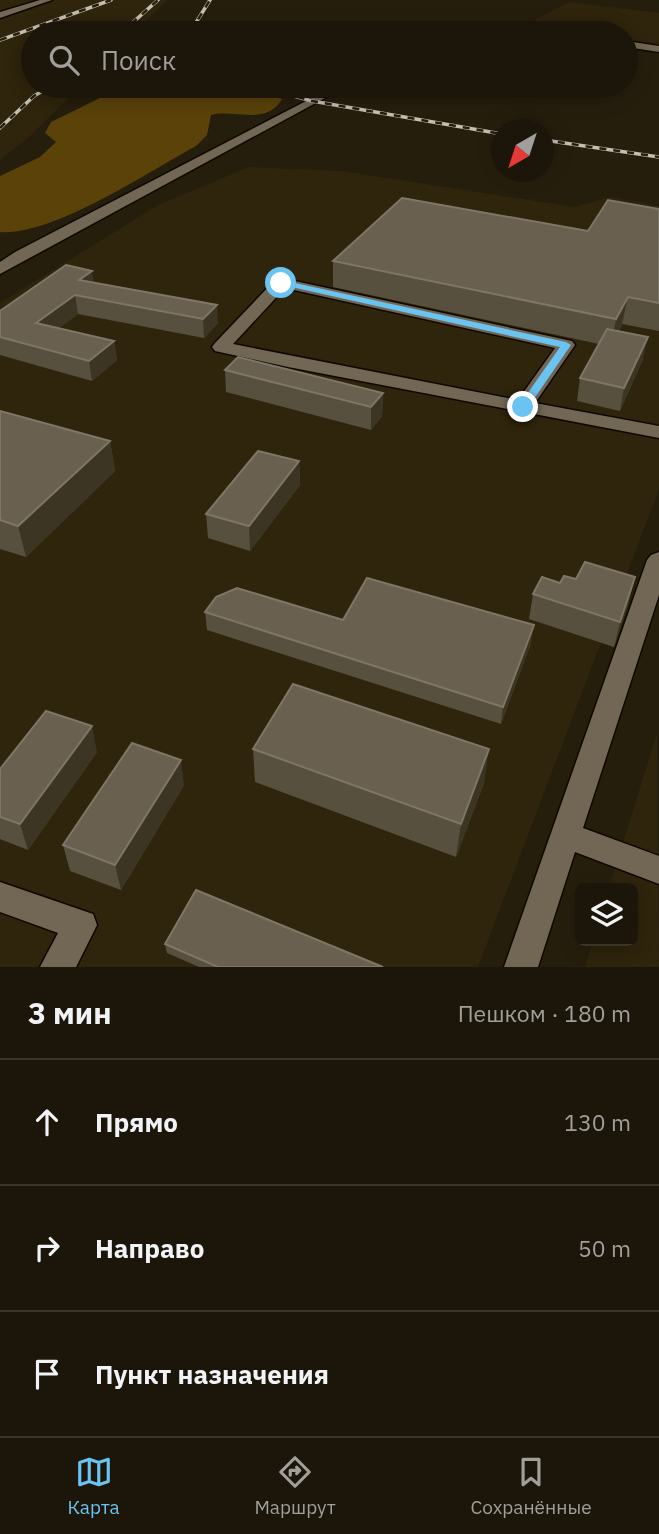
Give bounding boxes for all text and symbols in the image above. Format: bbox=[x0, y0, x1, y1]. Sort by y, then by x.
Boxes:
search box bbox=[21, 21, 638, 98]
icon: search bbox=[45, 41, 83, 79]
text: Поиск bbox=[101, 43, 176, 77]
north arrow bbox=[491, 119, 554, 182]
route start bbox=[265, 267, 296, 298]
route end bbox=[507, 391, 538, 422]
map controls bbox=[575, 883, 638, 946]
button: layers bbox=[575, 883, 638, 946]
text: 3 мин bbox=[28, 993, 112, 1032]
text: Пешком · 180 m bbox=[458, 998, 631, 1028]
icon: ahead bbox=[28, 1103, 66, 1141]
text: Прямо bbox=[95, 1105, 178, 1139]
text: 130 m bbox=[564, 1107, 631, 1137]
icon: right bbox=[28, 1229, 66, 1267]
text: Направо bbox=[95, 1231, 204, 1265]
text: 50 m bbox=[578, 1233, 631, 1263]
icon: arrive bbox=[28, 1355, 66, 1393]
text: Пункт назначения bbox=[95, 1357, 329, 1391]
tab: Карта bbox=[67, 1453, 120, 1519]
tab: Маршрут bbox=[254, 1453, 336, 1519]
tab: Сохранённые bbox=[470, 1453, 592, 1519]

